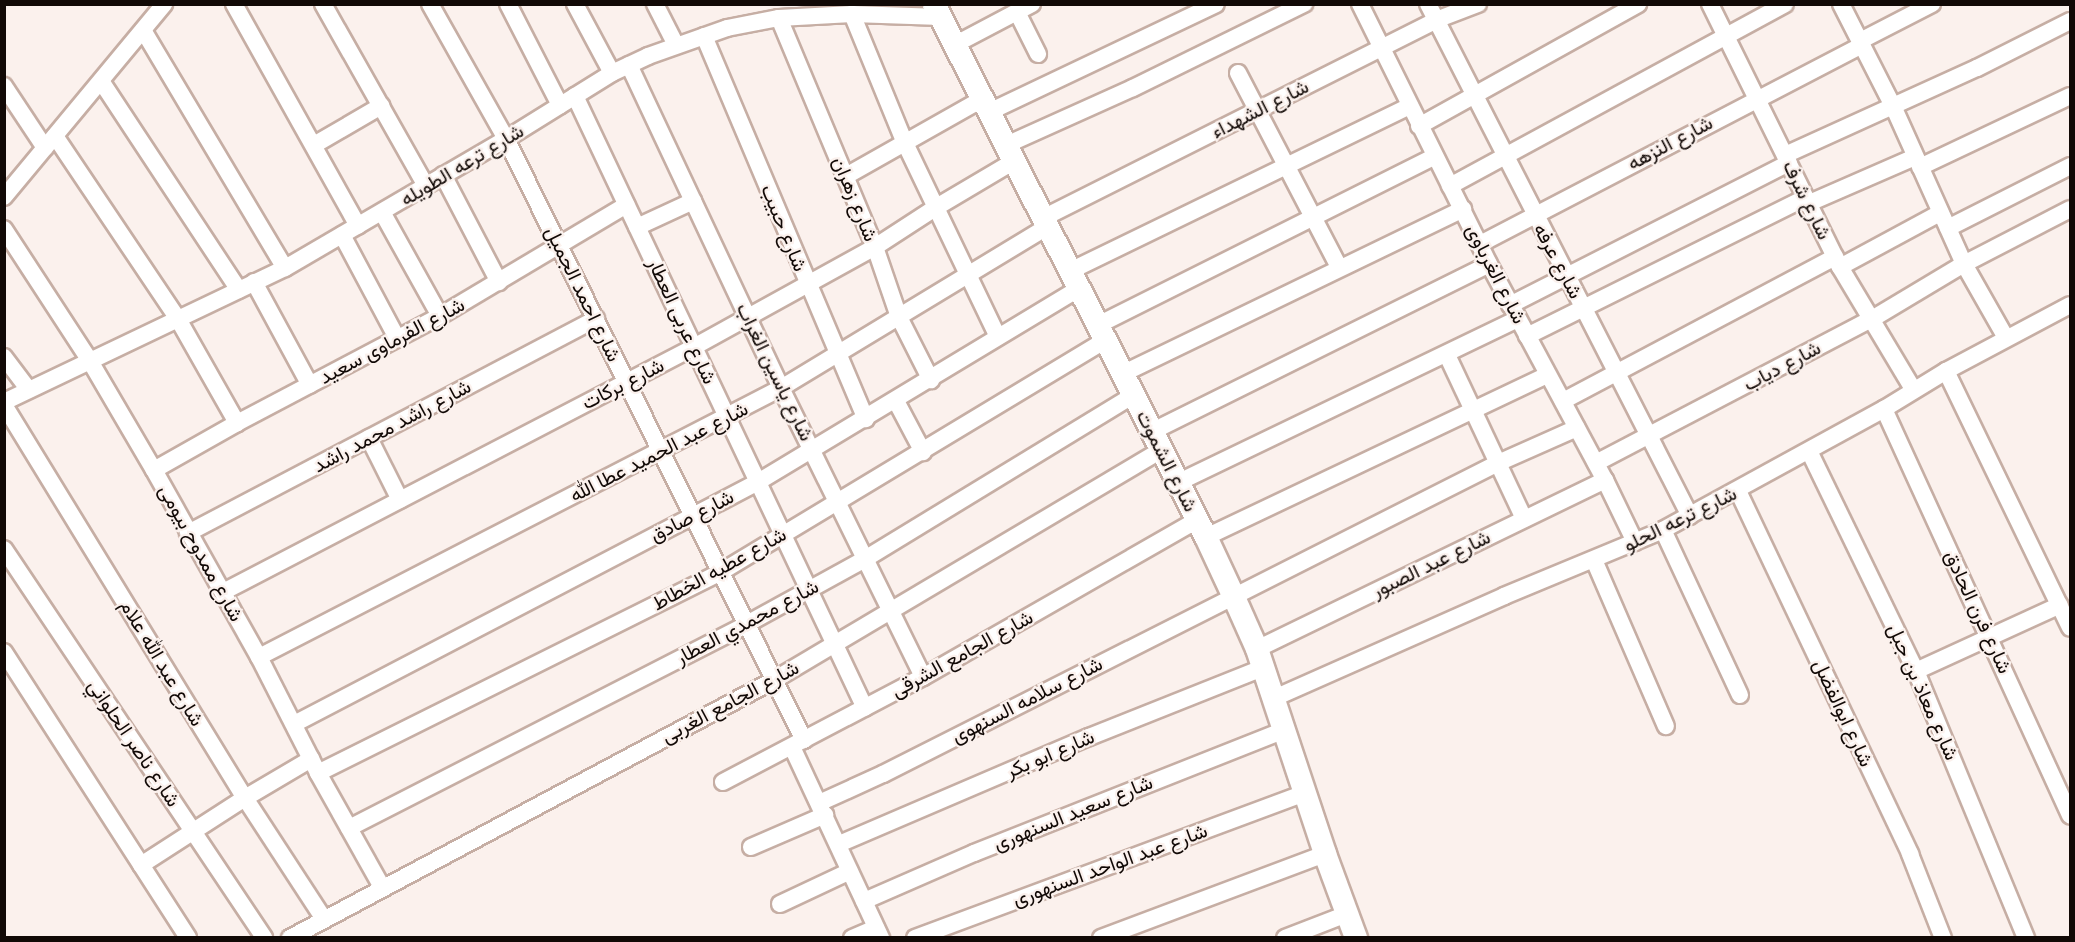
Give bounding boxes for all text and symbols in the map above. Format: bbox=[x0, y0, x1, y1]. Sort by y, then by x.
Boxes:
street label: شارع الشهداء bbox=[1207, 74, 1313, 144]
street label: شارع النزهه bbox=[1623, 111, 1717, 175]
street label: شارع ترعه الطويله bbox=[396, 119, 528, 211]
street label: شارع زهران bbox=[827, 153, 883, 245]
street label: شارع شرف bbox=[1778, 157, 1836, 243]
street label: شارع حبيب bbox=[756, 181, 812, 275]
street label: شارع عرفه bbox=[1528, 219, 1588, 303]
street label: شارع الغرباوى bbox=[1461, 220, 1531, 328]
street label: شارع احمد الجميل bbox=[540, 222, 626, 366]
street label: شارع عربى العطار bbox=[642, 254, 722, 388]
street label: شارع الفرماوى سعيد bbox=[315, 293, 469, 389]
street label: شارع ياسين الغراب bbox=[731, 299, 819, 445]
street label: شارع دياب bbox=[1739, 336, 1825, 396]
street label: شارع بركات bbox=[578, 353, 668, 415]
street label: شارع راشد محمد راشد bbox=[309, 374, 475, 478]
street label: شارع عبد الحميد عطا الله bbox=[566, 397, 752, 507]
street label: شارع الشموت bbox=[1131, 406, 1203, 516]
street label: شارع ممدوح بيومى bbox=[153, 480, 249, 626]
street label: شارع ترعه الحلو bbox=[1619, 481, 1741, 557]
street label: شارع صادق bbox=[646, 485, 738, 547]
street label: شارع عطيه الخطاط bbox=[648, 522, 790, 616]
street label: شارع عبد الصبور bbox=[1368, 525, 1494, 603]
street label: شارع فرن الحادق bbox=[1939, 547, 2017, 677]
street label: شارع محمدي العطار bbox=[671, 574, 823, 670]
street label: شارع عبد الله علام bbox=[115, 595, 209, 731]
street label: شارع الجامع الشرقى bbox=[887, 605, 1037, 703]
street label: شارع معاذ بن جبل bbox=[1882, 620, 1964, 764]
street label: شارع سلامه السنهوى bbox=[947, 652, 1107, 748]
street label: شارع ابوالفضل bbox=[1808, 655, 1878, 771]
street label: شارع الجامع الغربى bbox=[657, 656, 803, 748]
street label: شارع ناصر الحلواني bbox=[82, 675, 186, 811]
street label: شارع ابو بكر bbox=[1002, 725, 1098, 783]
street label: شارع سعيد السنهورى bbox=[990, 770, 1156, 856]
street label: شارع عبد الواحد السنهورى bbox=[1009, 819, 1211, 911]

